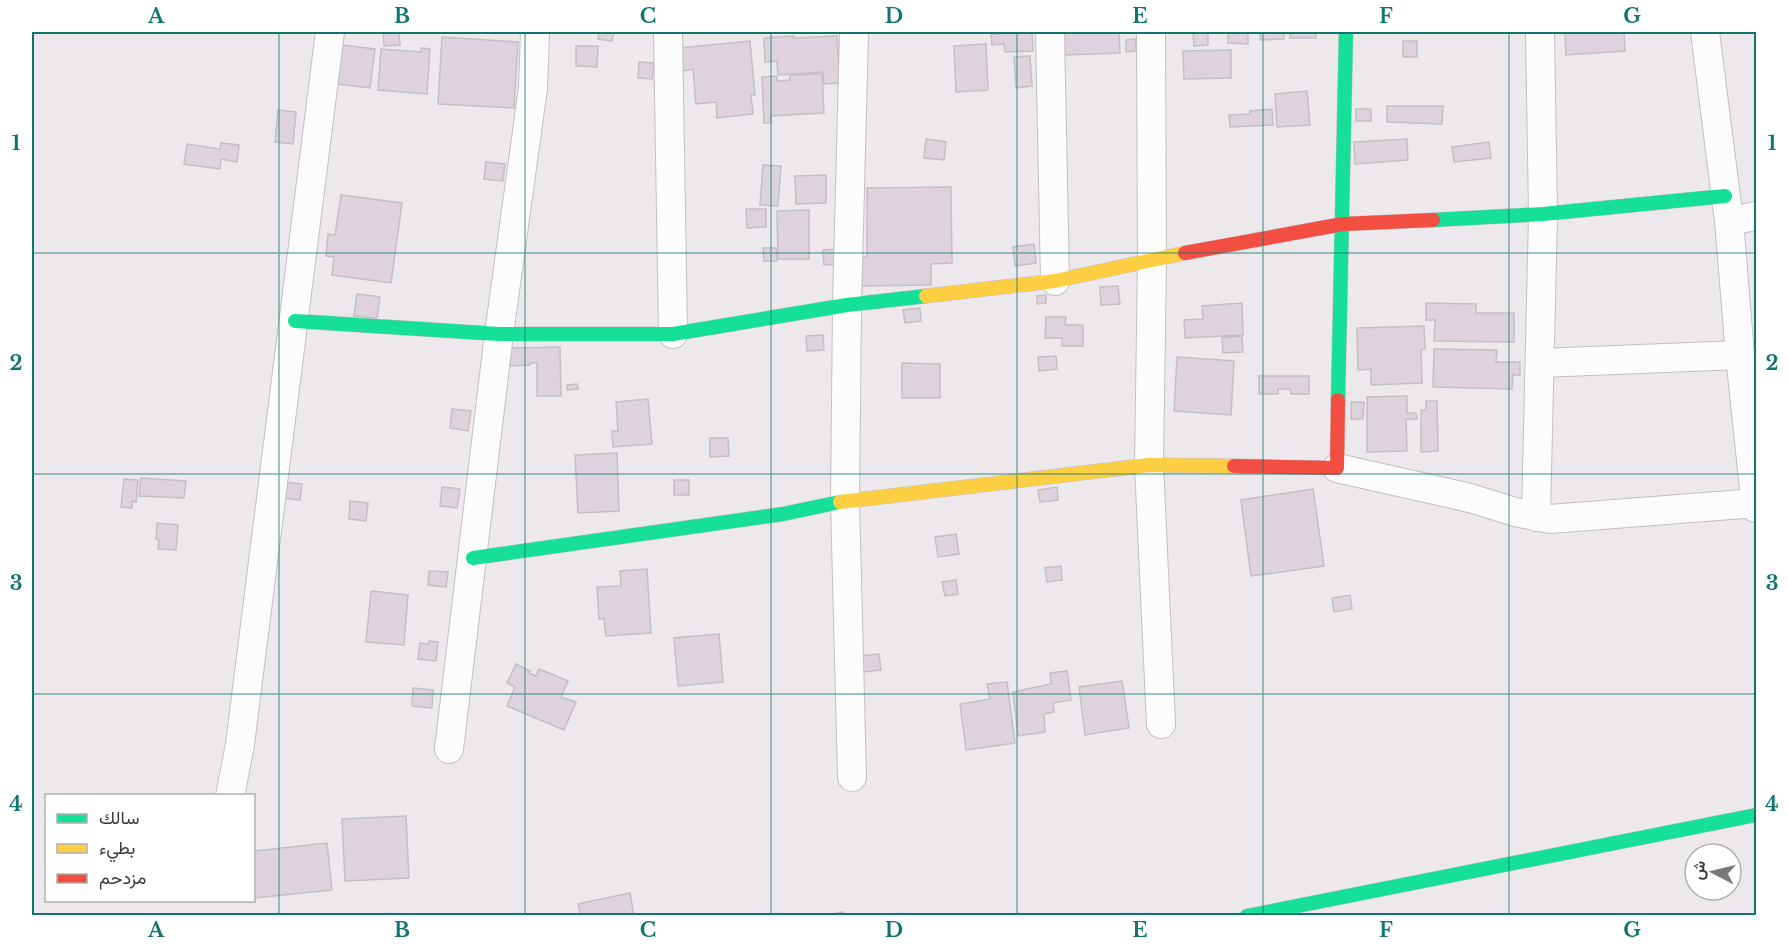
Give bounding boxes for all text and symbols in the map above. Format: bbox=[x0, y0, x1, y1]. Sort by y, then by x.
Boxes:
text: A bbox=[147, 4, 165, 28]
text: B bbox=[394, 4, 410, 28]
text: C bbox=[640, 4, 656, 28]
text: D bbox=[885, 4, 903, 28]
text: E bbox=[1132, 4, 1148, 28]
text: F bbox=[1379, 4, 1393, 28]
text: G bbox=[1623, 4, 1641, 28]
text: 1 bbox=[12, 131, 21, 155]
text: 1 bbox=[1768, 131, 1777, 155]
text: 2 bbox=[9, 351, 23, 375]
text: 2 bbox=[1765, 351, 1779, 375]
text: 3 bbox=[10, 571, 22, 595]
text: 3 bbox=[1766, 571, 1778, 595]
text: 4 bbox=[9, 792, 23, 816]
text: 4 bbox=[1765, 792, 1779, 816]
legend bbox=[45, 794, 255, 902]
text: سالك bbox=[99, 807, 139, 829]
text: بطيء bbox=[99, 837, 135, 863]
north arrow bbox=[1683, 842, 1743, 902]
text: ش bbox=[1687, 859, 1709, 881]
text: مزدحم bbox=[99, 867, 146, 890]
text: A bbox=[147, 918, 165, 942]
text: B bbox=[394, 918, 410, 942]
text: C bbox=[640, 918, 656, 942]
text: D bbox=[885, 918, 903, 942]
text: E bbox=[1132, 918, 1148, 942]
text: F bbox=[1379, 918, 1393, 942]
text: G bbox=[1623, 918, 1641, 942]

